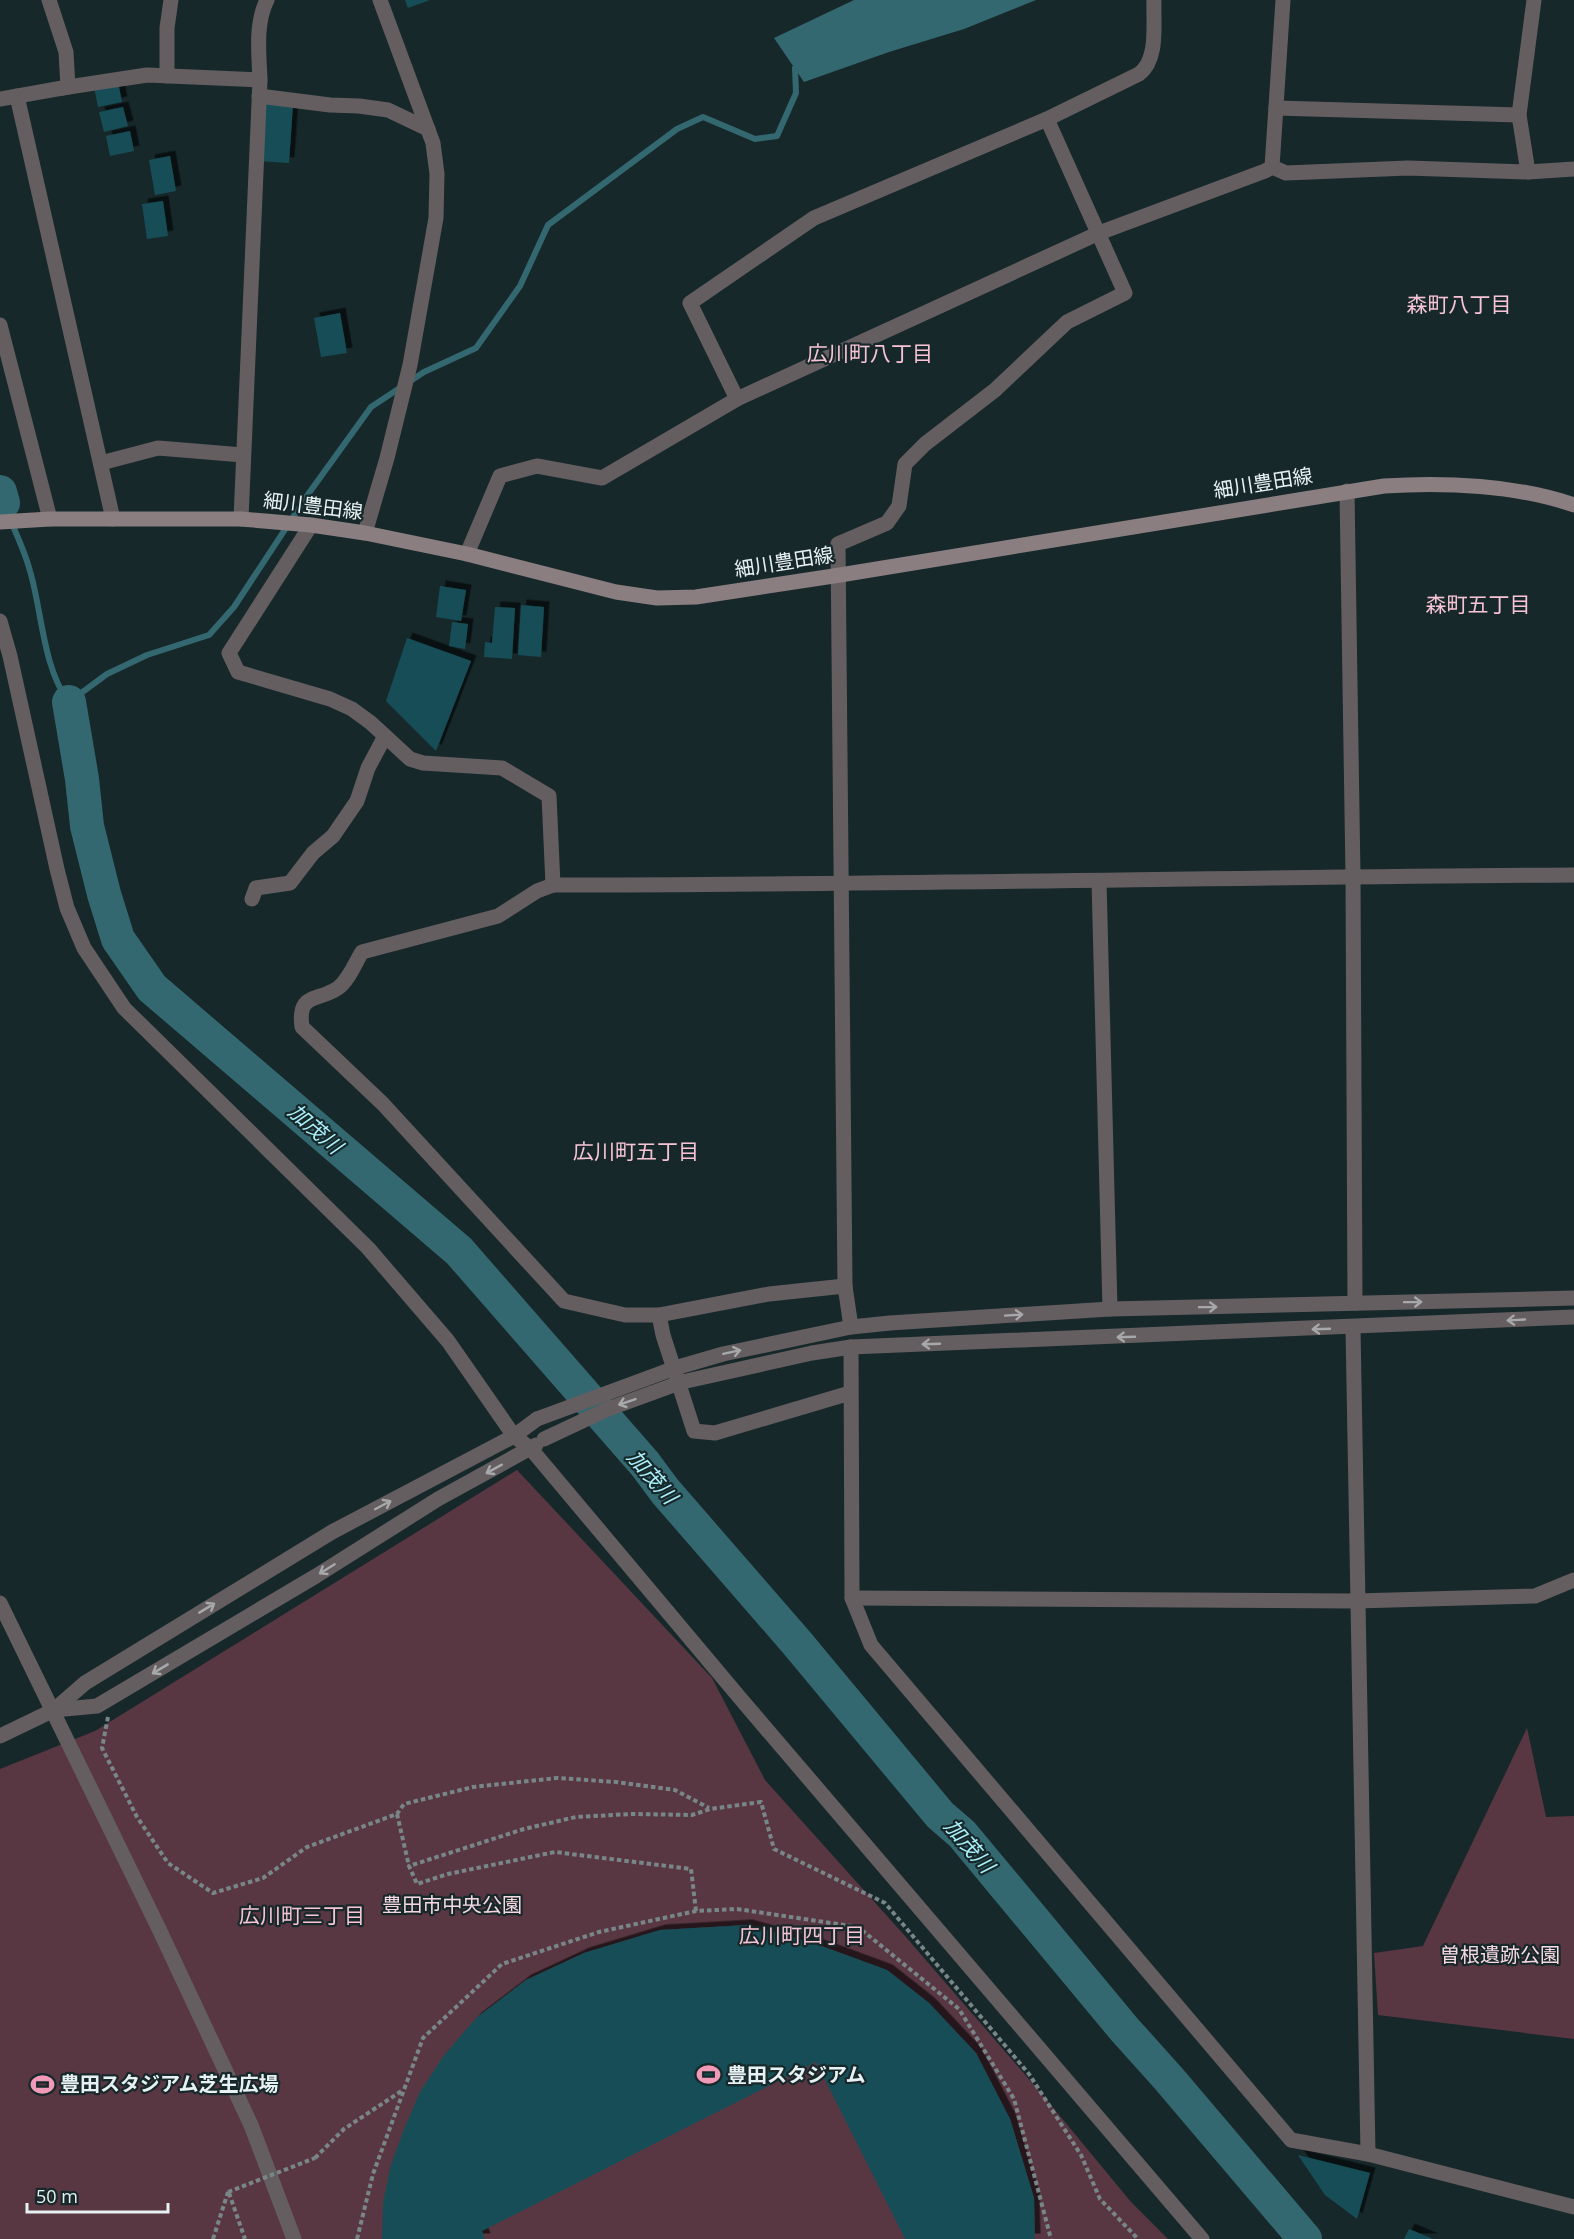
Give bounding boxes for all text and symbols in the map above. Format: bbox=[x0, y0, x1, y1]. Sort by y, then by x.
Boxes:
district label: 森町八丁目 bbox=[1407, 290, 1512, 318]
district label: 広川町八丁目 bbox=[807, 339, 933, 367]
street label: 細川豊田線 bbox=[1211, 461, 1314, 504]
street label: 細川豊田線 bbox=[262, 486, 364, 525]
street label: 細川豊田線 bbox=[732, 540, 835, 583]
district label: 森町五丁目 bbox=[1426, 590, 1531, 618]
water label: 加茂川 bbox=[283, 1097, 350, 1161]
district label: 広川町五丁目 bbox=[573, 1137, 699, 1165]
one-way arrow bbox=[1403, 1296, 1423, 1307]
one-way arrow bbox=[1198, 1301, 1218, 1312]
one-way arrow bbox=[1003, 1310, 1023, 1321]
one-way arrow bbox=[1506, 1315, 1526, 1326]
one-way arrow bbox=[1311, 1323, 1331, 1335]
one-way arrow bbox=[1116, 1331, 1136, 1342]
one-way arrow bbox=[922, 1339, 942, 1350]
one-way arrow bbox=[722, 1346, 741, 1358]
one-way arrow bbox=[618, 1397, 637, 1408]
water label: 加茂川 bbox=[622, 1443, 685, 1511]
one-way arrow bbox=[486, 1463, 503, 1475]
one-way arrow bbox=[374, 1499, 392, 1510]
one-way arrow bbox=[319, 1564, 336, 1576]
one-way arrow bbox=[198, 1602, 215, 1614]
one-way arrow bbox=[152, 1664, 169, 1676]
water label: 加茂川 bbox=[939, 1812, 1002, 1880]
park label: 豊田市中央公園 bbox=[382, 1891, 522, 1918]
district label: 広川町三丁目 bbox=[239, 1901, 365, 1929]
district label: 広川町四丁目 bbox=[739, 1921, 865, 1949]
park label: 曽根遺跡公園 bbox=[1440, 1941, 1560, 1968]
place label: 豊田スタジアム bbox=[727, 2061, 866, 2088]
sports icon: 豊田スタジアム bbox=[696, 2062, 722, 2088]
place label: 豊田スタジアム芝生広場 bbox=[60, 2070, 279, 2097]
sports icon: 豊田スタジアム芝生広場 bbox=[29, 2071, 55, 2097]
scale bar bbox=[27, 2176, 168, 2214]
text: 50 m bbox=[36, 2184, 78, 2208]

